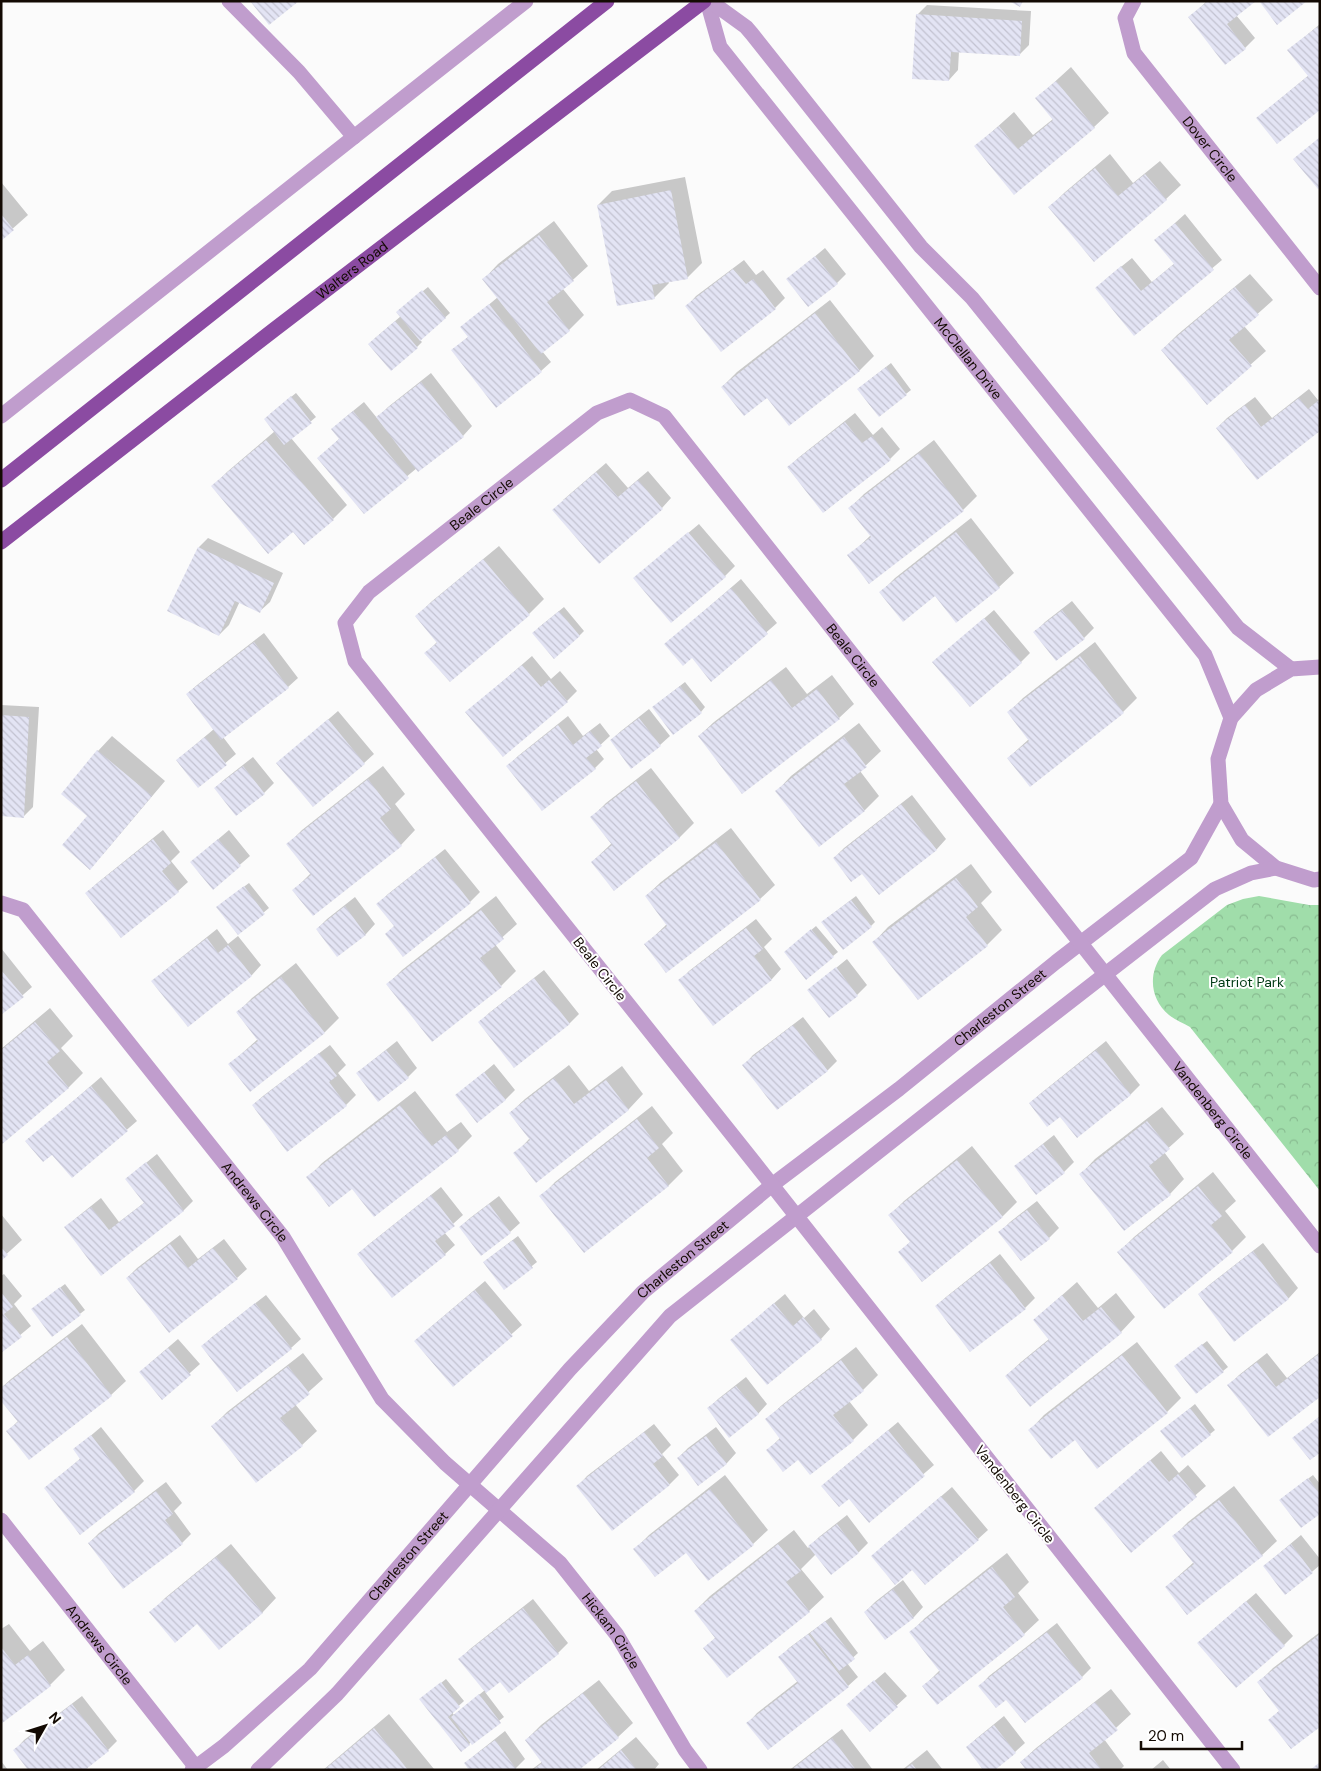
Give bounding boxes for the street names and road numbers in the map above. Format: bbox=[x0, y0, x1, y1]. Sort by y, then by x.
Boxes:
street label: Dover Circle bbox=[1179, 113, 1242, 186]
street label: Walters Road bbox=[313, 237, 391, 303]
street label: McClellan Drive bbox=[930, 314, 1006, 403]
street label: Beale Circle bbox=[446, 473, 517, 534]
street label: Beale Circle bbox=[822, 620, 884, 691]
street label: Beale Circle bbox=[569, 933, 631, 1005]
street label: Charleston Street bbox=[950, 965, 1050, 1050]
street label: Vandenberg Circle bbox=[1169, 1058, 1257, 1163]
street label: Andrews Circle bbox=[218, 1158, 293, 1246]
street label: Charleston Street bbox=[633, 1216, 732, 1302]
street label: Vandenberg Circle bbox=[971, 1441, 1059, 1547]
street label: Charleston Street bbox=[364, 1507, 452, 1605]
street label: Hickam Circle bbox=[578, 1589, 644, 1672]
street label: Andrews Circle bbox=[62, 1601, 137, 1689]

